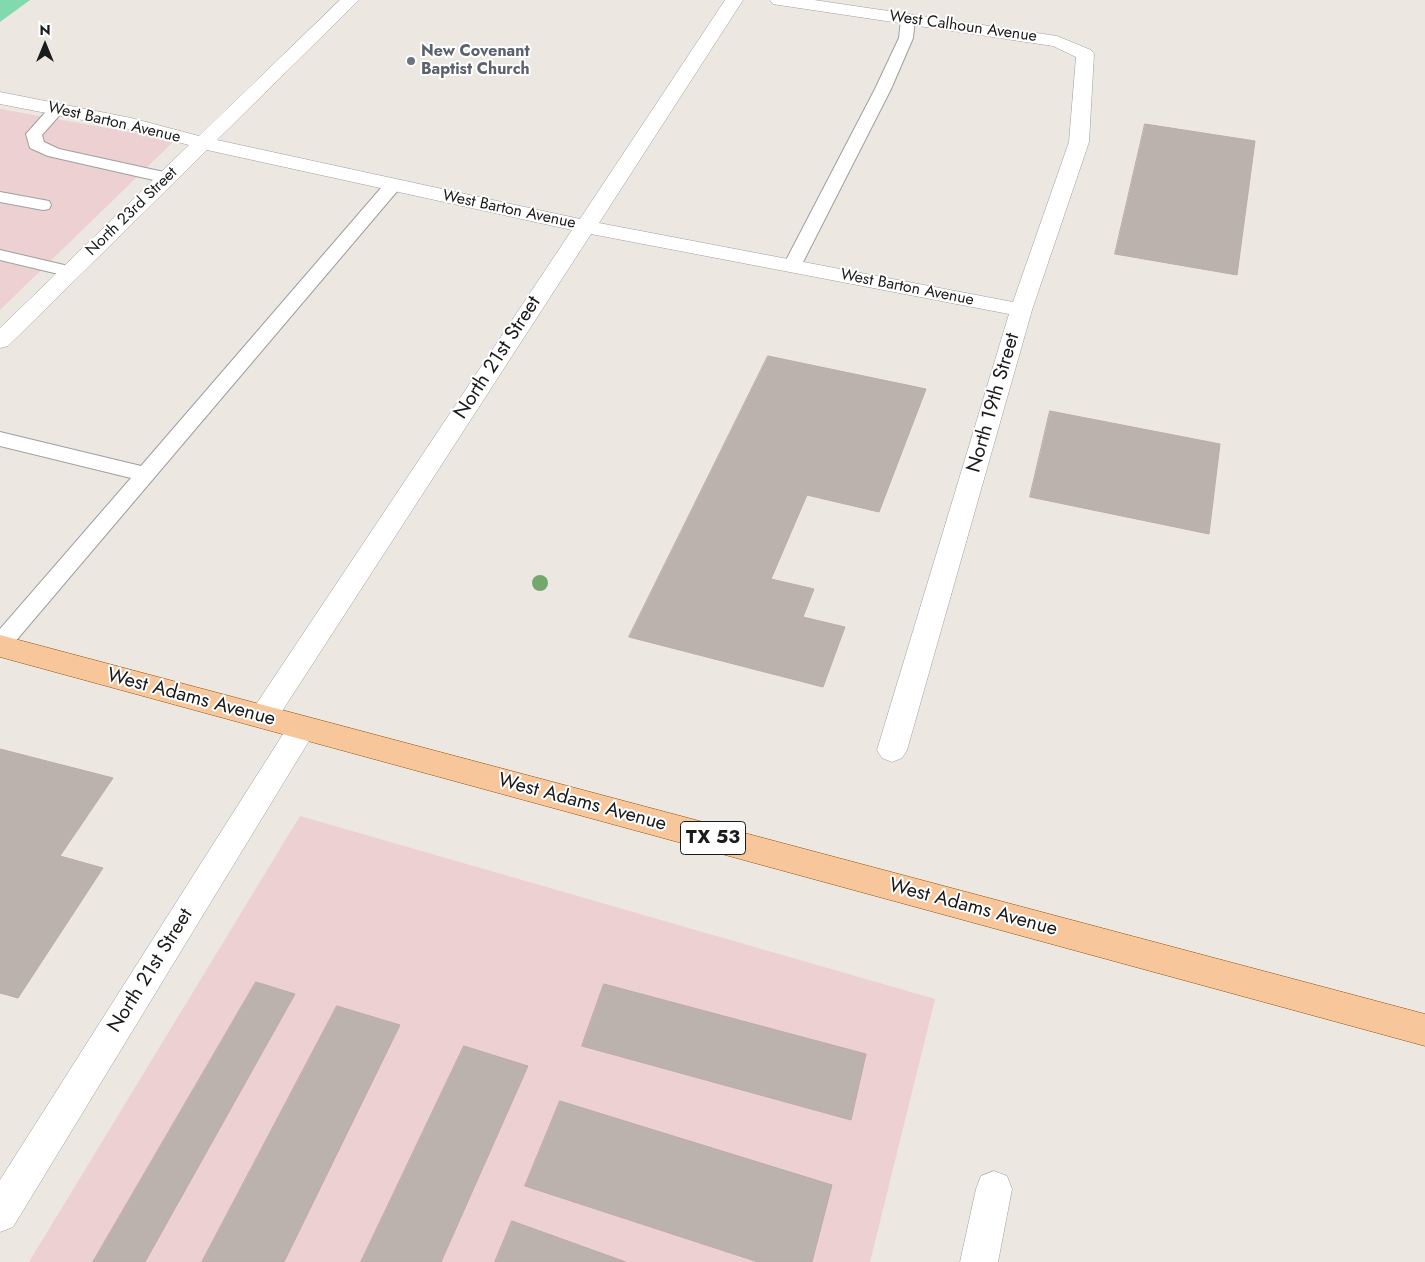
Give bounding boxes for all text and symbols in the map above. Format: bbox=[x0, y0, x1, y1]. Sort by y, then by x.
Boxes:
street label: West Calhoun Avenue bbox=[888, 7, 1038, 47]
north arrow bbox=[20, 20, 70, 70]
text: N bbox=[39, 20, 51, 40]
place label: New Covenant Baptist Church bbox=[421, 42, 530, 80]
marker: New Covenant Baptist Church bbox=[405, 55, 417, 67]
street label: West Barton Avenue bbox=[46, 98, 182, 148]
street label: North 23rd Street bbox=[82, 164, 182, 260]
street label: West Barton Avenue bbox=[441, 187, 577, 233]
street label: West Barton Avenue bbox=[839, 266, 975, 310]
street label: North 21st Street bbox=[449, 292, 547, 424]
street label: North 19th Street bbox=[963, 330, 1025, 476]
street label: West Adams Avenue bbox=[104, 664, 278, 732]
street label: West Adams Avenue bbox=[495, 769, 669, 837]
road number: TX 53 bbox=[680, 821, 746, 854]
street label: West Adams Avenue bbox=[886, 874, 1060, 942]
street label: North 21st Street bbox=[103, 905, 199, 1037]

